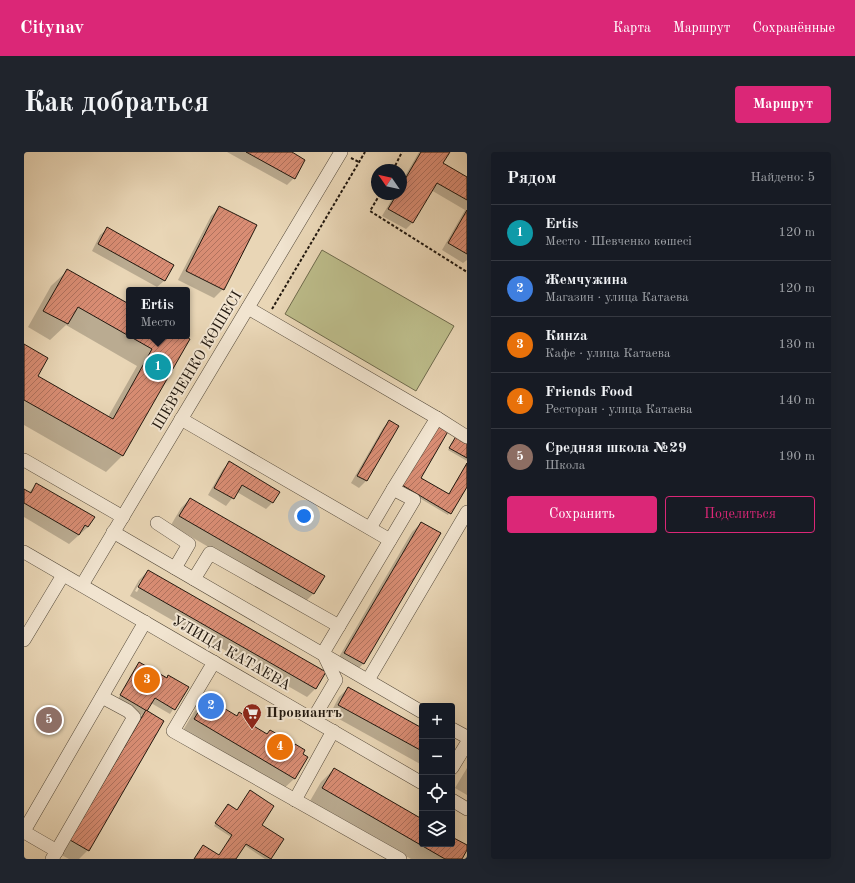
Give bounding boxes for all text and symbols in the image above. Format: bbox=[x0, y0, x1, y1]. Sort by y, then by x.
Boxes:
text: Citynav bbox=[20, 19, 84, 38]
text: Карта bbox=[613, 21, 651, 35]
text: Маршрут bbox=[673, 21, 730, 35]
text: Сохранённые bbox=[752, 21, 835, 35]
button: Маршрут bbox=[735, 86, 831, 123]
text: Как добраться bbox=[24, 90, 209, 118]
north arrow bbox=[371, 164, 407, 200]
text: Рядом bbox=[507, 170, 556, 187]
text: Найдено: 5 bbox=[751, 171, 815, 184]
text: Ertis bbox=[545, 217, 578, 232]
text: 1 bbox=[516, 226, 524, 239]
text: 120 m bbox=[778, 226, 815, 239]
text: Место · Шевченко көшесі bbox=[545, 235, 692, 248]
text: Жемчужина bbox=[545, 273, 628, 288]
text: 2 bbox=[516, 282, 524, 295]
text: 120 m bbox=[778, 282, 815, 295]
popup bbox=[126, 287, 190, 339]
street label: ШЕВЧЕНКО КӨШЕСІ bbox=[151, 289, 246, 433]
text: Магазин · улица Катаева bbox=[545, 291, 689, 304]
text: Ertis bbox=[140, 298, 174, 313]
text: Место bbox=[140, 316, 176, 329]
text: Кинzа bbox=[545, 329, 588, 344]
text: 3 bbox=[516, 338, 524, 351]
text: 130 m bbox=[778, 338, 815, 351]
text: Кафе · улица Катаева bbox=[545, 347, 670, 360]
pin: 1 bbox=[145, 352, 171, 382]
text: Friends Food bbox=[545, 385, 633, 400]
text: 4 bbox=[516, 394, 524, 407]
text: 140 m bbox=[778, 394, 815, 407]
text: Ресторан · улица Катаева bbox=[545, 403, 693, 416]
text: Средняя школа №29 bbox=[545, 441, 687, 456]
text: 5 bbox=[516, 450, 524, 463]
text: 190 m bbox=[778, 450, 815, 463]
text: Школа bbox=[545, 459, 585, 472]
button: Сохранить bbox=[507, 496, 657, 533]
button: Поделиться bbox=[665, 496, 815, 533]
your location bbox=[294, 506, 314, 526]
street label: УЛИЦА КАТАЕВА bbox=[169, 614, 293, 694]
pin: 3 bbox=[134, 665, 160, 695]
pin: 2 bbox=[198, 691, 224, 721]
supermarket icon: Провиантъ bbox=[241, 702, 263, 730]
map controls bbox=[419, 703, 455, 847]
button: + bbox=[419, 703, 455, 739]
pin: 5 bbox=[36, 705, 62, 735]
place label: Провиантъ bbox=[266, 706, 342, 721]
pin: 4 bbox=[267, 732, 293, 762]
button: − bbox=[419, 739, 455, 775]
button: locate bbox=[419, 775, 455, 811]
button: layers bbox=[419, 811, 455, 847]

